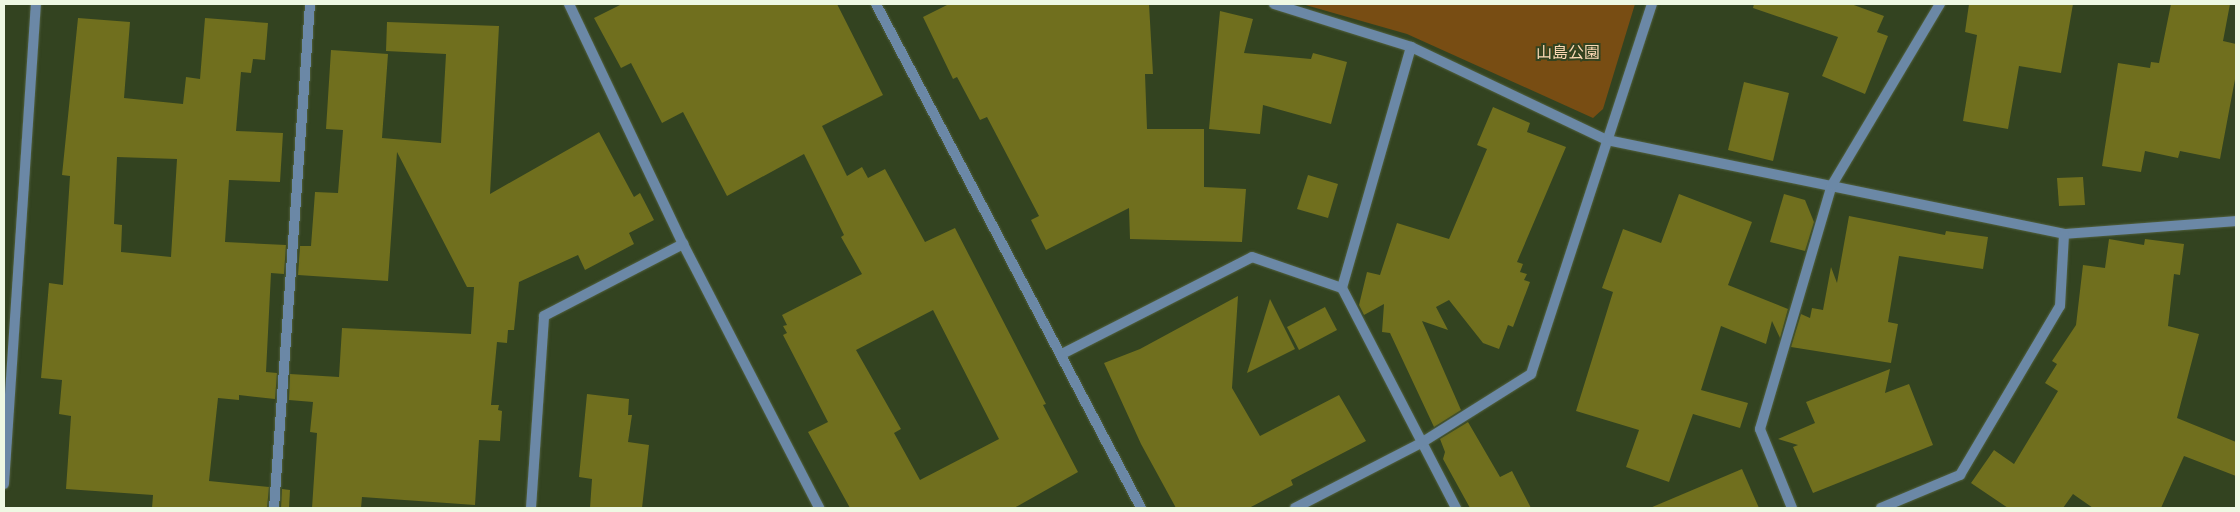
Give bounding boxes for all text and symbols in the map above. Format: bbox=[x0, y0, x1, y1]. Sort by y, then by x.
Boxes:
park label: 山島公園 bbox=[1536, 42, 1600, 62]

